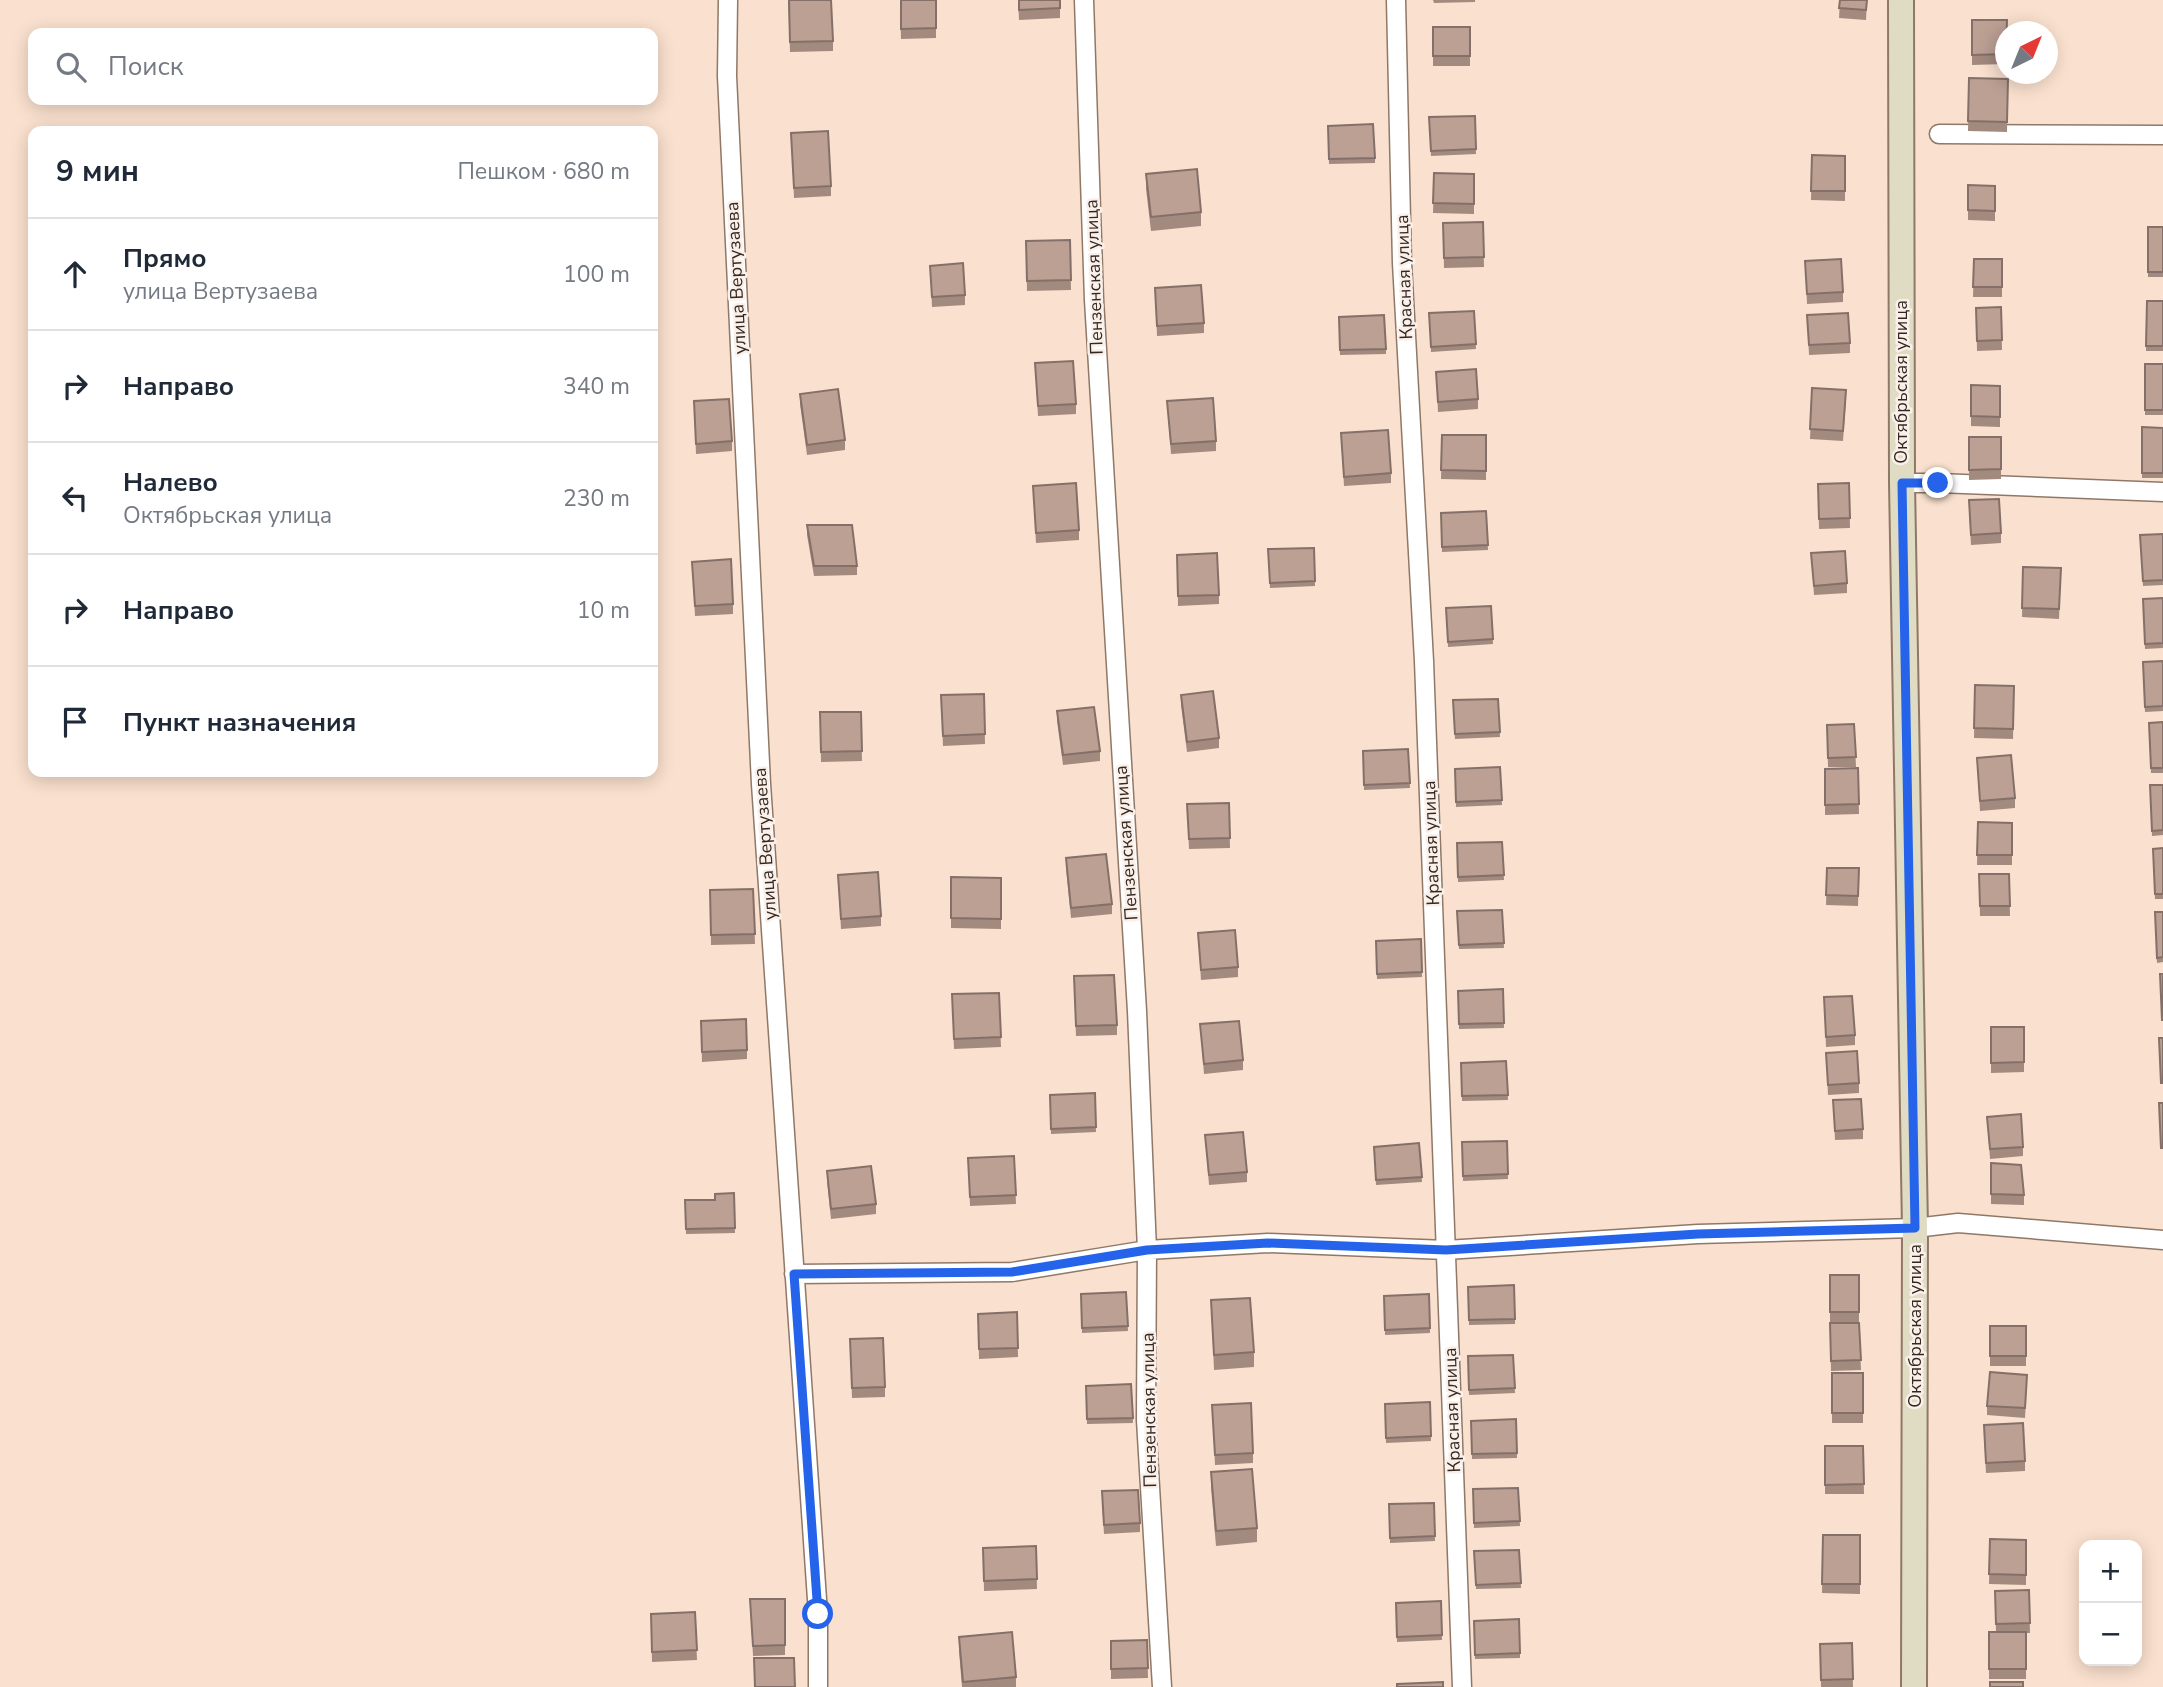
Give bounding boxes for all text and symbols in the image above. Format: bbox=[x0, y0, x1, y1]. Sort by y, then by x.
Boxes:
north arrow bbox=[1995, 21, 2058, 84]
search box bbox=[28, 28, 658, 105]
icon: search bbox=[52, 48, 90, 86]
text: Поиск bbox=[108, 49, 184, 84]
text: 9 мин bbox=[56, 151, 139, 192]
text: Пешком · 680 m bbox=[457, 156, 630, 187]
street label: Пензенская улица bbox=[1079, 199, 1109, 355]
street label: улица Вертузаева bbox=[720, 201, 752, 355]
street label: Красная улица bbox=[1390, 214, 1418, 340]
text: Прямо bbox=[123, 241, 207, 276]
icon: ahead bbox=[56, 255, 94, 293]
text: 100 m bbox=[563, 259, 630, 290]
text: улица Вертузаева bbox=[123, 276, 318, 307]
street label: Октябрьская улица bbox=[1889, 300, 1913, 464]
icon: right bbox=[56, 367, 94, 405]
text: Направо bbox=[123, 369, 234, 404]
text: 340 m bbox=[563, 371, 630, 402]
text: Налево bbox=[123, 465, 218, 500]
route end bbox=[1922, 467, 1953, 498]
icon: left bbox=[56, 479, 94, 517]
text: 230 m bbox=[563, 483, 630, 514]
text: Октябрьская улица bbox=[123, 500, 332, 531]
icon: right bbox=[56, 591, 94, 629]
text: Направо bbox=[123, 593, 234, 628]
text: 10 m bbox=[577, 595, 630, 626]
icon: arrive bbox=[56, 703, 94, 741]
text: Пункт назначения bbox=[123, 705, 356, 740]
street label: Пензенская улица bbox=[1109, 765, 1143, 921]
street label: улица Вертузаева bbox=[748, 767, 782, 921]
street label: Красная улица bbox=[1417, 780, 1445, 906]
street label: Октябрьская улица bbox=[1903, 1244, 1927, 1408]
street label: Пензенская улица bbox=[1136, 1332, 1162, 1488]
street label: Красная улица bbox=[1438, 1347, 1466, 1473]
map controls bbox=[2079, 1540, 2142, 1666]
button: + bbox=[2079, 1540, 2142, 1603]
route start bbox=[802, 1598, 833, 1629]
button: − bbox=[2079, 1603, 2142, 1666]

